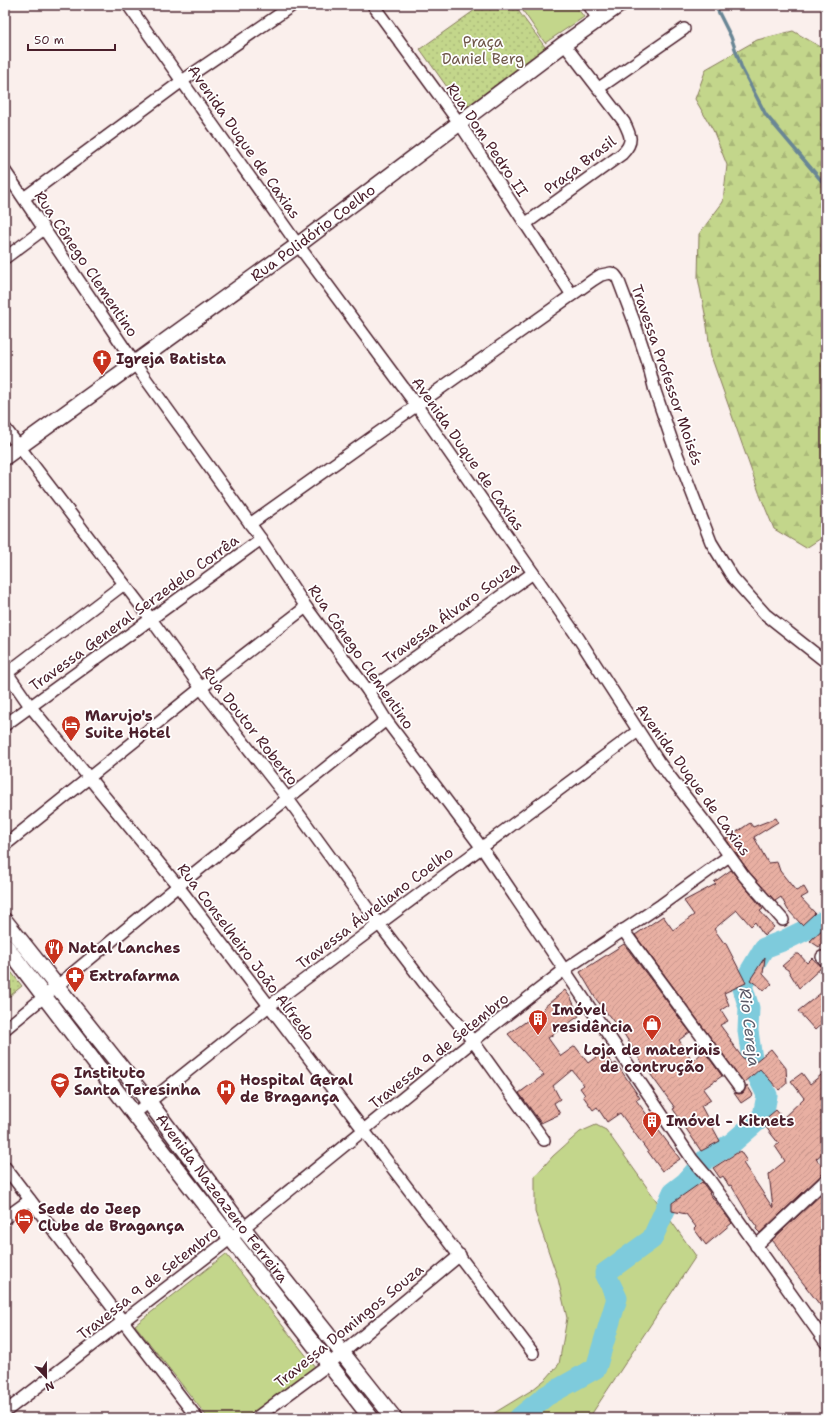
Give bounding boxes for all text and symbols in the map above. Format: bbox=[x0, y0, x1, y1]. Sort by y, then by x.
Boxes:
scale bar bbox=[28, 26, 115, 52]
text: 50 m bbox=[34, 32, 64, 48]
park label: Praça Daniel Berg bbox=[442, 32, 524, 69]
street label: Avenida Duque de Caxias bbox=[183, 61, 305, 223]
street label: Rua Dom Pedro II bbox=[442, 79, 532, 201]
street label: Praça Brasil bbox=[540, 131, 621, 199]
street label: Rua Polidório Coelho bbox=[247, 180, 380, 286]
street label: Rua Cônego Clementino bbox=[30, 187, 142, 341]
street label: Travessa Professor Moisés bbox=[627, 282, 707, 468]
church icon: Igreja Batista bbox=[91, 348, 113, 376]
place label: Igreja Batista bbox=[116, 349, 227, 369]
street label: Avenida Duque de Caxias bbox=[407, 373, 529, 535]
street label: Travessa General Serzedelo Corrêa bbox=[25, 530, 243, 696]
street label: Travessa Álvaro Souza bbox=[378, 556, 524, 669]
street label: Rua Cônego Clementino bbox=[303, 581, 419, 733]
street label: Rua Doutor Roberto bbox=[197, 663, 303, 789]
street label: Avenida Duque de Caxias bbox=[631, 700, 755, 860]
place label: Marujo's Suite Hotel bbox=[85, 706, 170, 743]
hotel icon: Marujo's Suite Hotel bbox=[60, 714, 82, 742]
street label: Travessa Áureliano Coelho bbox=[292, 842, 458, 974]
street label: Rua Conselheiro João Alfredo bbox=[173, 859, 319, 1045]
restaurant icon: Natal Lanches bbox=[43, 937, 65, 965]
place label: Natal Lanches bbox=[68, 938, 181, 958]
pharmacy icon: Extrafarma bbox=[64, 965, 86, 993]
place label: Extrafarma bbox=[89, 966, 180, 986]
water label: Rio Cereja bbox=[734, 986, 765, 1068]
street label: Travessa 9 de Setembro bbox=[365, 988, 513, 1114]
place label: Imóvel residência bbox=[552, 1000, 633, 1037]
building icon: Imóvel residência bbox=[527, 1008, 549, 1036]
shop icon: Loja de materiais de contrução bbox=[641, 1013, 663, 1041]
place label: Loja de materiais de contrução bbox=[584, 1040, 720, 1077]
place label: Instituto Santa Teresinha bbox=[74, 1063, 201, 1100]
place label: Hospital Geral de Bragança bbox=[240, 1070, 353, 1107]
school or university icon: Instituto Santa Teresinha bbox=[49, 1071, 71, 1099]
hospital icon: Hospital Geral de Bragança bbox=[215, 1078, 237, 1106]
street label: Avenida Nazeazeno Ferreira bbox=[151, 1110, 293, 1287]
building icon: Imóvel - Kitnets bbox=[641, 1110, 663, 1138]
place label: Imóvel - Kitnets bbox=[666, 1111, 795, 1131]
place label: Sede do Jeep Clube de Bragança bbox=[38, 1199, 185, 1236]
hotel icon: Sede do Jeep Clube de Bragança bbox=[13, 1207, 35, 1235]
street label: Travessa 9 de Setembro bbox=[73, 1222, 223, 1344]
street label: Travessa Domingos Souza bbox=[270, 1259, 428, 1392]
north arrow bbox=[26, 1357, 66, 1397]
text: N bbox=[42, 1377, 56, 1395]

